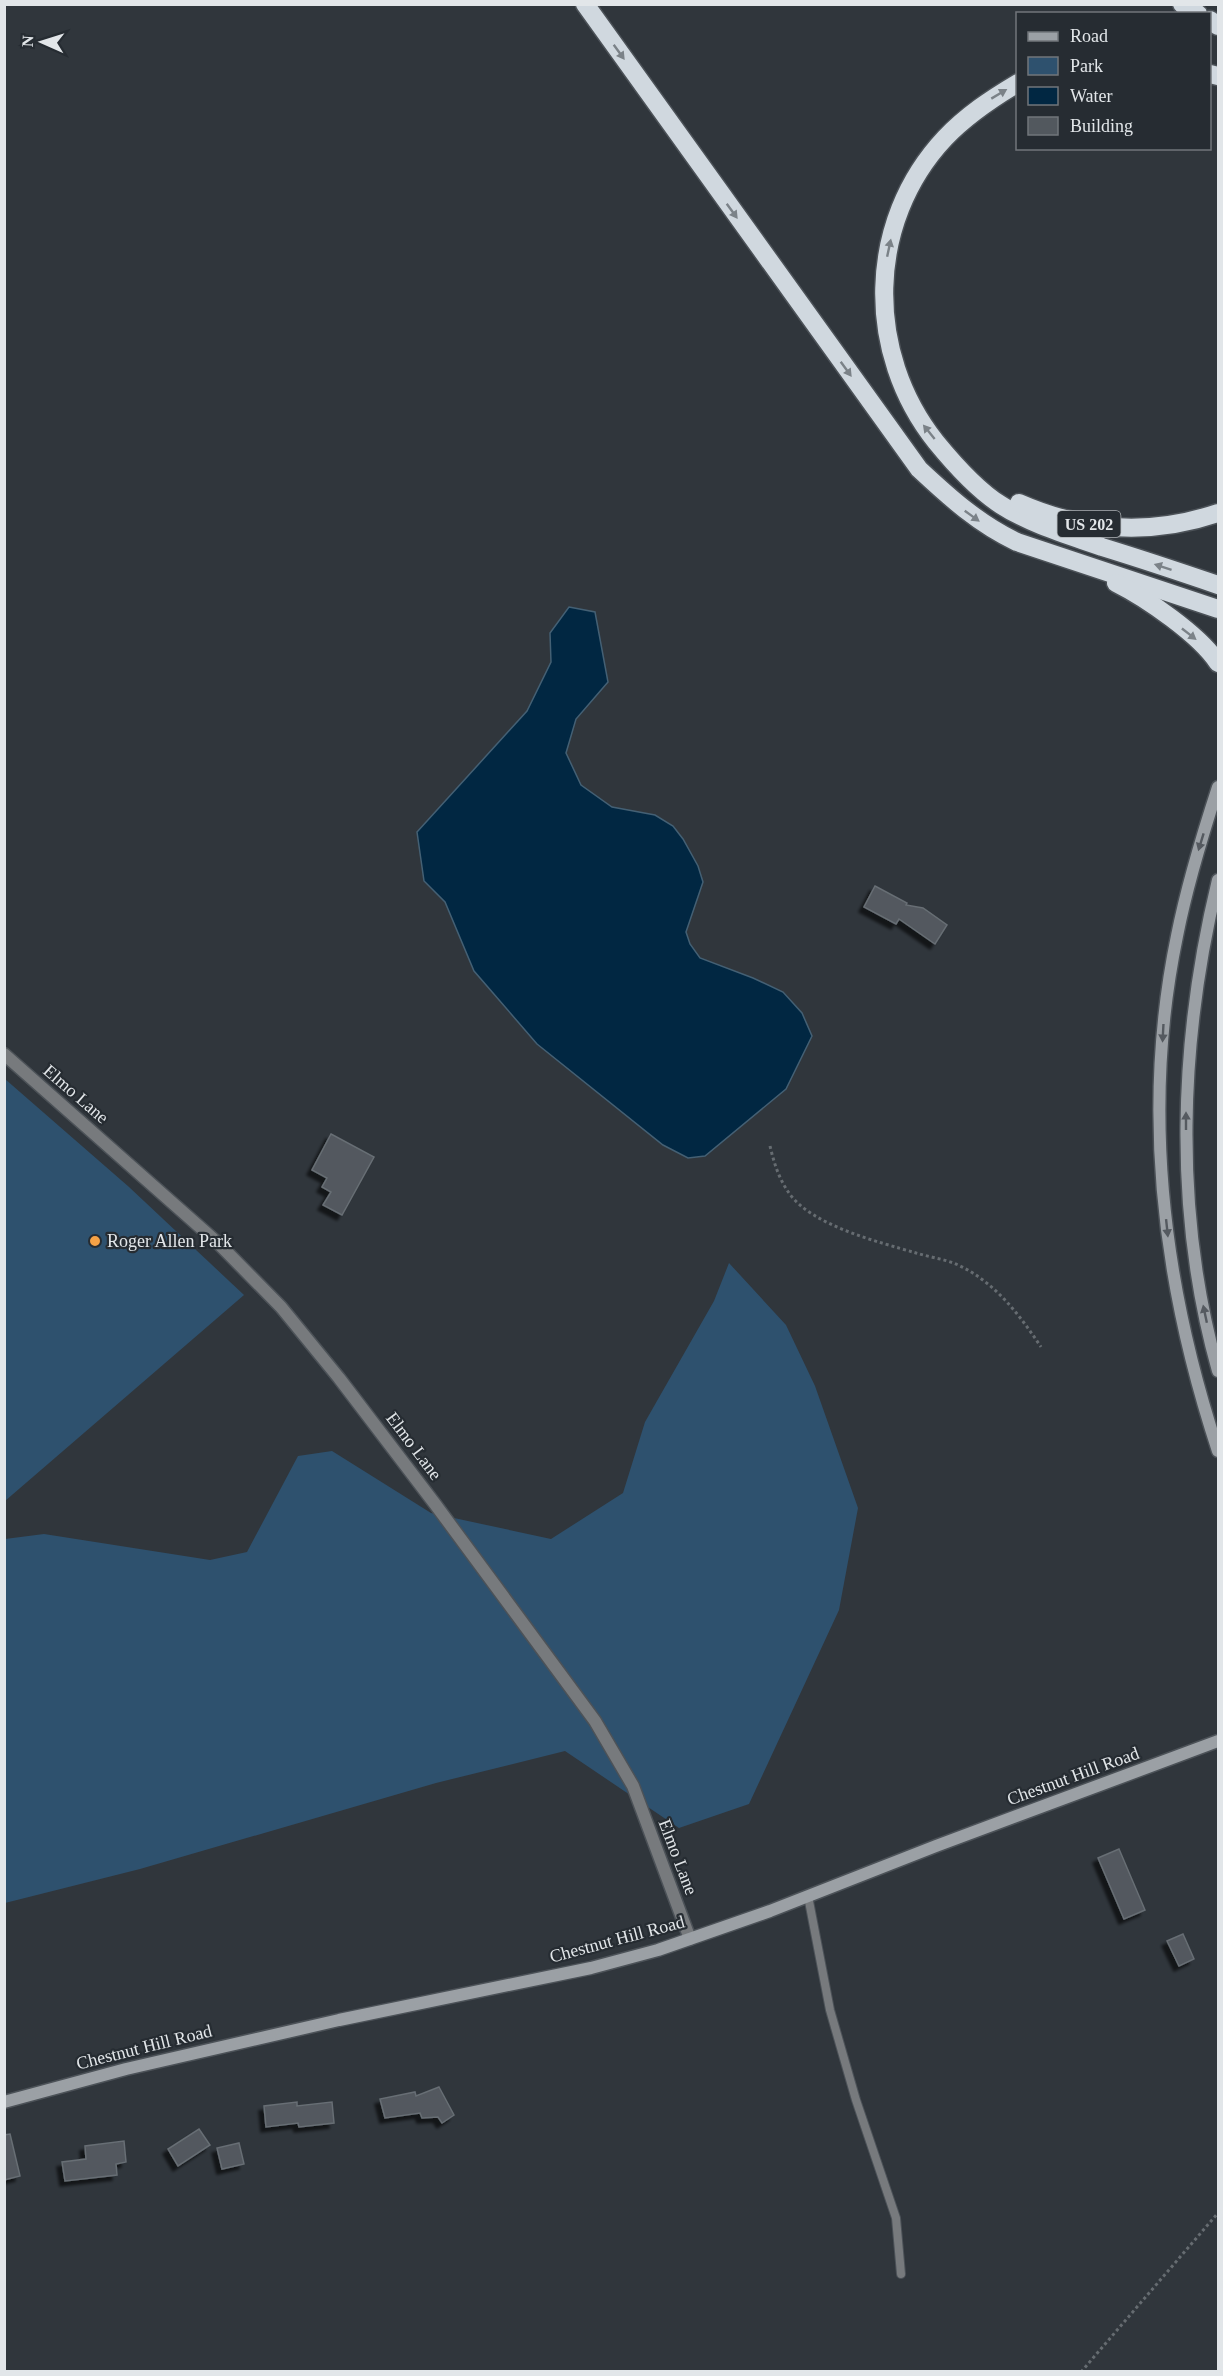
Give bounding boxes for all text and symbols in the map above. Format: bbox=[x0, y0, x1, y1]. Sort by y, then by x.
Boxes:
north arrow bbox=[12, 12, 72, 72]
legend bbox=[1016, 12, 1211, 150]
text: Road bbox=[1070, 26, 1108, 46]
text: N bbox=[19, 35, 36, 47]
one-way arrow bbox=[613, 44, 625, 60]
text: Park bbox=[1070, 56, 1103, 76]
text: Water bbox=[1070, 86, 1113, 106]
one-way arrow bbox=[991, 89, 1008, 100]
text: Building bbox=[1070, 116, 1133, 136]
one-way arrow bbox=[726, 203, 738, 218]
one-way arrow bbox=[884, 238, 894, 257]
one-way arrow bbox=[840, 361, 852, 377]
one-way arrow bbox=[923, 425, 935, 440]
one-way arrow bbox=[964, 510, 980, 522]
road number: US 202 bbox=[1058, 511, 1120, 537]
one-way arrow bbox=[1154, 561, 1172, 571]
one-way arrow bbox=[1182, 627, 1197, 639]
one-way arrow bbox=[1196, 833, 1205, 851]
one-way arrow bbox=[1159, 1024, 1168, 1043]
street label: Elmo Lane bbox=[39, 1060, 113, 1128]
one-way arrow bbox=[1181, 1111, 1191, 1130]
one-way arrow bbox=[1162, 1218, 1172, 1237]
place label: Roger Allen Park bbox=[107, 1231, 232, 1251]
marker: Roger Allen Park bbox=[88, 1234, 102, 1248]
one-way arrow bbox=[1200, 1305, 1209, 1324]
street label: Elmo Lane bbox=[382, 1408, 446, 1484]
street label: Chestnut Hill Road bbox=[1004, 1743, 1142, 1809]
street label: Elmo Lane bbox=[654, 1816, 702, 1898]
street label: Chestnut Hill Road bbox=[547, 1911, 687, 1967]
street label: Chestnut Hill Road bbox=[74, 2020, 214, 2074]

